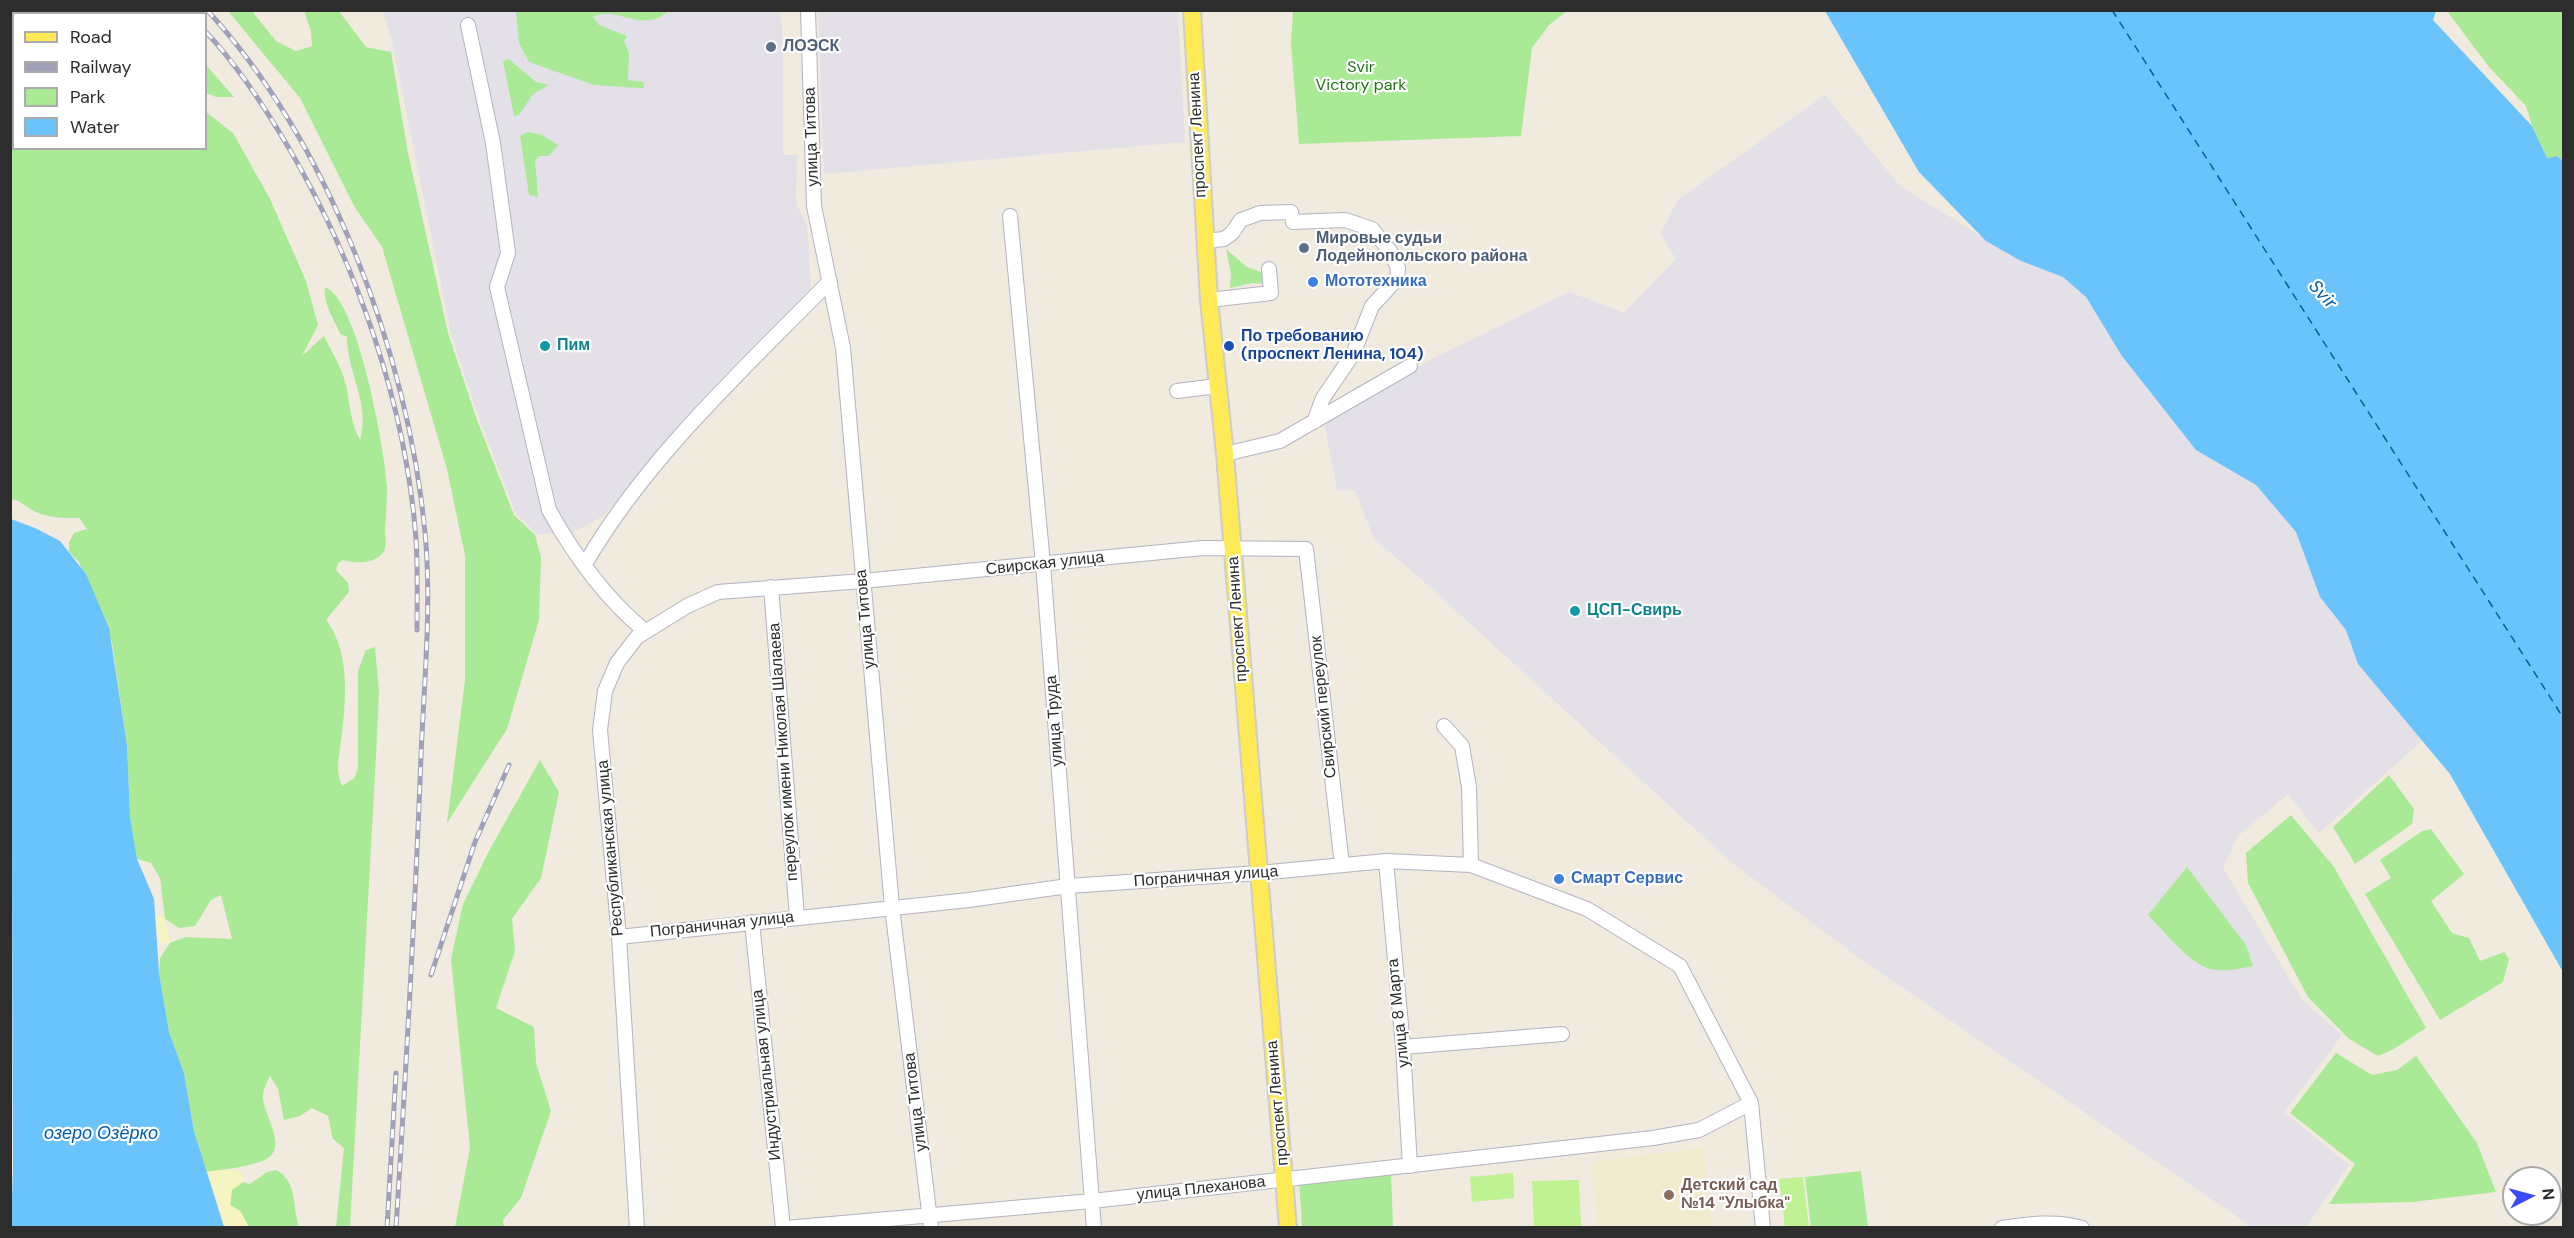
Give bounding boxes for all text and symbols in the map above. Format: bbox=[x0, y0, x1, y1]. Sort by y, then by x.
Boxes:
legend bbox=[12, 12, 207, 150]
text: Road bbox=[70, 25, 112, 49]
place label: ЛОЭСК bbox=[783, 37, 839, 57]
marker: ЛОЭСК bbox=[764, 40, 778, 54]
text: Railway bbox=[70, 55, 132, 79]
park label: Svir Victory park bbox=[1316, 58, 1406, 96]
street label: проспект Ленина bbox=[1185, 72, 1211, 198]
text: Park bbox=[70, 85, 106, 109]
street label: улица Титова bbox=[801, 87, 823, 187]
text: Water bbox=[70, 115, 120, 139]
place label: Мировые судьи Лодейнопольского района bbox=[1316, 229, 1527, 267]
marker: Мировые судьи Лодейнопольского района bbox=[1297, 241, 1311, 255]
place label: Мототехника bbox=[1325, 272, 1427, 292]
marker: Мототехника bbox=[1306, 275, 1320, 289]
water label: Svir bbox=[2303, 276, 2341, 314]
place label: По требованию (проспект Ленина, 104) bbox=[1241, 327, 1423, 365]
place label: Пим bbox=[557, 336, 590, 356]
marker: Пим bbox=[538, 339, 552, 353]
marker: По требованию (проспект Ленина, 104) bbox=[1222, 339, 1236, 353]
street label: Свирская улица bbox=[985, 548, 1105, 580]
street label: проспект Ленина bbox=[1224, 556, 1252, 682]
street label: улица Титова bbox=[852, 569, 880, 669]
place label: ЦСП-Свирь bbox=[1587, 601, 1682, 621]
marker: ЦСП-Свирь bbox=[1568, 604, 1582, 618]
street label: переулок имени Николая Шалаева bbox=[765, 622, 803, 882]
street label: Свирский переулок bbox=[1307, 635, 1341, 779]
street label: улица Труда bbox=[1042, 675, 1068, 767]
street label: Республиканская улица bbox=[594, 759, 628, 937]
street label: Пограничная улица bbox=[1133, 862, 1279, 892]
place label: Смарт Сервис bbox=[1571, 869, 1683, 889]
marker: Смарт Сервис bbox=[1552, 872, 1566, 886]
street label: Пограничная улица bbox=[649, 908, 795, 942]
street label: улица 8 Марта bbox=[1384, 958, 1414, 1068]
street label: Индустриальная улица bbox=[748, 989, 786, 1161]
street label: проспект Ленина bbox=[1263, 1040, 1293, 1166]
street label: улица Титова bbox=[900, 1051, 932, 1153]
water label: озеро Озёрко bbox=[44, 1123, 158, 1145]
north arrow bbox=[2502, 1166, 2562, 1226]
street label: улица Плеханова bbox=[1136, 1173, 1266, 1205]
place label: Детский сад №14 "Улыбка" bbox=[1681, 1176, 1790, 1214]
text: N bbox=[2537, 1187, 2559, 1201]
marker: Детский сад №14 "Улыбка" bbox=[1662, 1188, 1676, 1202]

